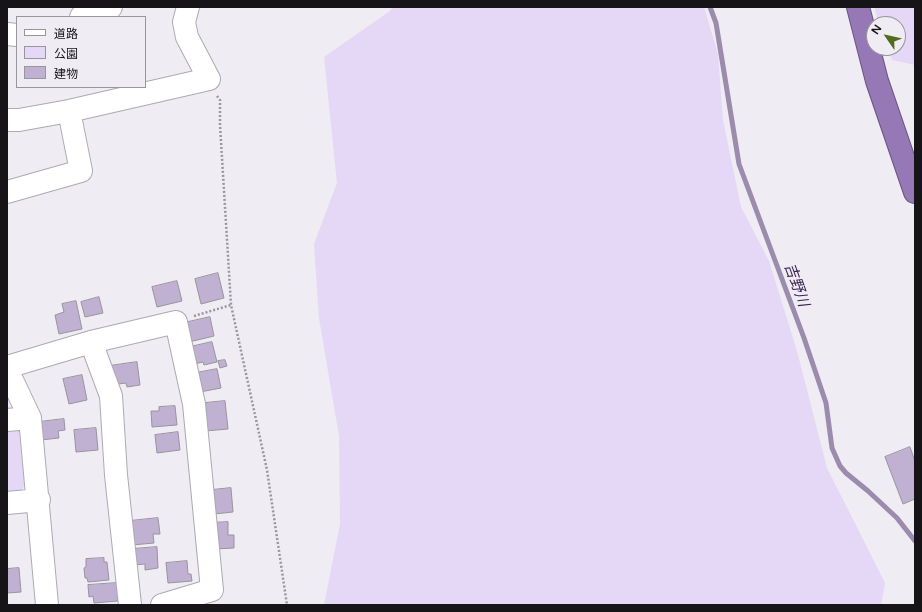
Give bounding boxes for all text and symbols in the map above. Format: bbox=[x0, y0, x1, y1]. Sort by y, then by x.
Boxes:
legend bbox=[16, 16, 146, 88]
north arrow bbox=[866, 16, 906, 56]
text: N bbox=[869, 22, 884, 37]
text: 道路 bbox=[54, 27, 78, 41]
text: 公園 bbox=[54, 47, 78, 61]
text: 建物 bbox=[54, 67, 78, 81]
water label: 吉野川 bbox=[780, 261, 812, 309]

